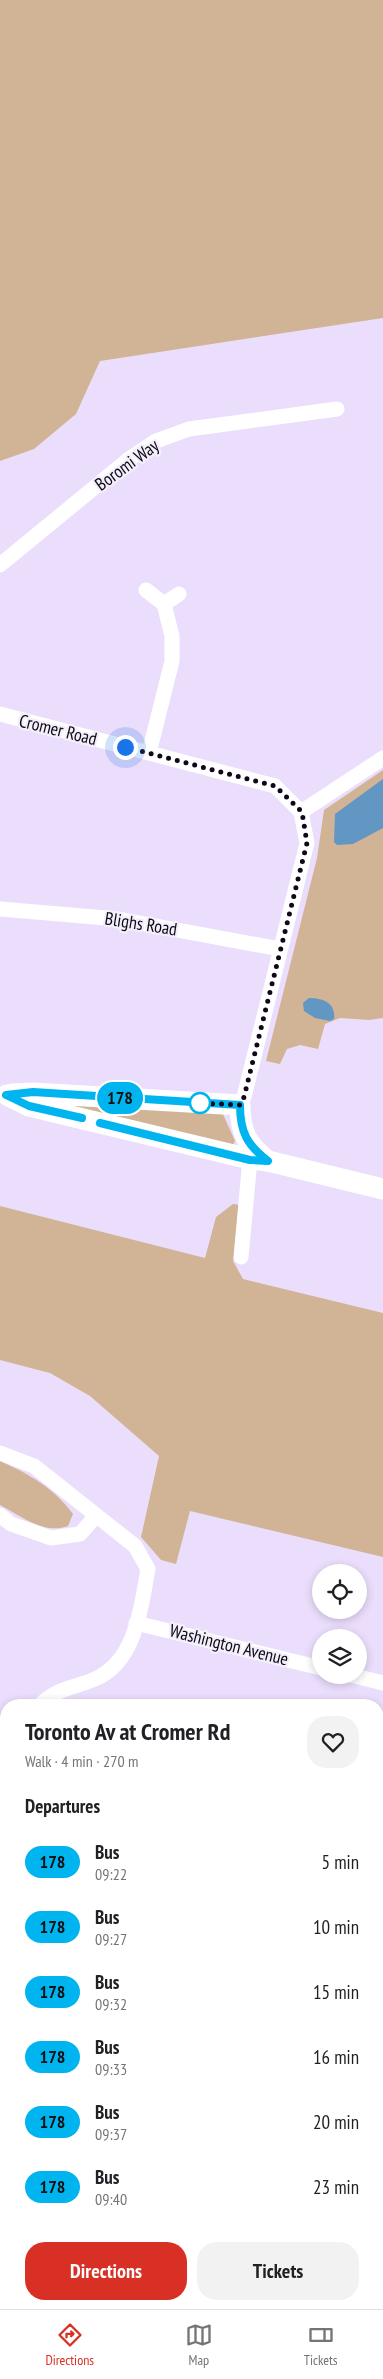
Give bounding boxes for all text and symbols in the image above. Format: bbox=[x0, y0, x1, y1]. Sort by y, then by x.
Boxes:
street label: Boromi Way bbox=[90, 434, 163, 496]
street label: Cromer Road bbox=[17, 709, 99, 750]
your location bbox=[113, 735, 138, 760]
street label: Blighs Road bbox=[103, 906, 179, 941]
line badge: 178 bbox=[91, 1082, 149, 1114]
text: 178 bbox=[107, 1086, 133, 1109]
unlabelled marker bbox=[189, 1092, 211, 1114]
map controls bbox=[312, 1564, 367, 1684]
button: locate bbox=[312, 1564, 367, 1619]
street label: Washington Avenue bbox=[167, 1619, 291, 1670]
button: layers bbox=[312, 1629, 367, 1684]
text: Toronto Av at Cromer Rd bbox=[25, 1716, 230, 1747]
button: heart bbox=[307, 1716, 359, 1768]
text: Walk · 4 min · 270 m bbox=[25, 1751, 138, 1771]
text: Departures bbox=[25, 1794, 100, 1818]
text: Bus bbox=[95, 1840, 119, 1864]
text: 178 bbox=[40, 1850, 65, 1873]
text: 5 min bbox=[322, 1850, 359, 1874]
text: 09:22 bbox=[95, 1864, 127, 1884]
text: Bus bbox=[95, 1905, 119, 1929]
text: 178 bbox=[40, 1915, 65, 1938]
text: 10 min bbox=[313, 1915, 359, 1939]
text: 09:27 bbox=[95, 1929, 127, 1949]
text: Bus bbox=[95, 1970, 119, 1994]
text: 178 bbox=[40, 1980, 65, 2003]
text: 15 min bbox=[313, 1980, 359, 2004]
text: 09:32 bbox=[95, 1994, 127, 2014]
text: Bus bbox=[95, 2035, 119, 2059]
text: 178 bbox=[40, 2045, 65, 2068]
text: 16 min bbox=[313, 2045, 359, 2069]
text: 09:33 bbox=[95, 2059, 127, 2079]
text: Bus bbox=[95, 2100, 119, 2124]
text: 178 bbox=[40, 2110, 65, 2133]
text: 20 min bbox=[313, 2110, 359, 2134]
text: 09:37 bbox=[95, 2124, 127, 2144]
text: Bus bbox=[95, 2165, 119, 2189]
text: 178 bbox=[40, 2175, 65, 2198]
text: 23 min bbox=[313, 2175, 359, 2199]
text: 09:40 bbox=[95, 2189, 127, 2209]
button: Directions bbox=[25, 2242, 187, 2300]
button: Tickets bbox=[197, 2242, 359, 2300]
tab: Directions bbox=[45, 2321, 94, 2369]
tab: Map bbox=[185, 2321, 213, 2369]
tab: Tickets bbox=[304, 2321, 338, 2369]

